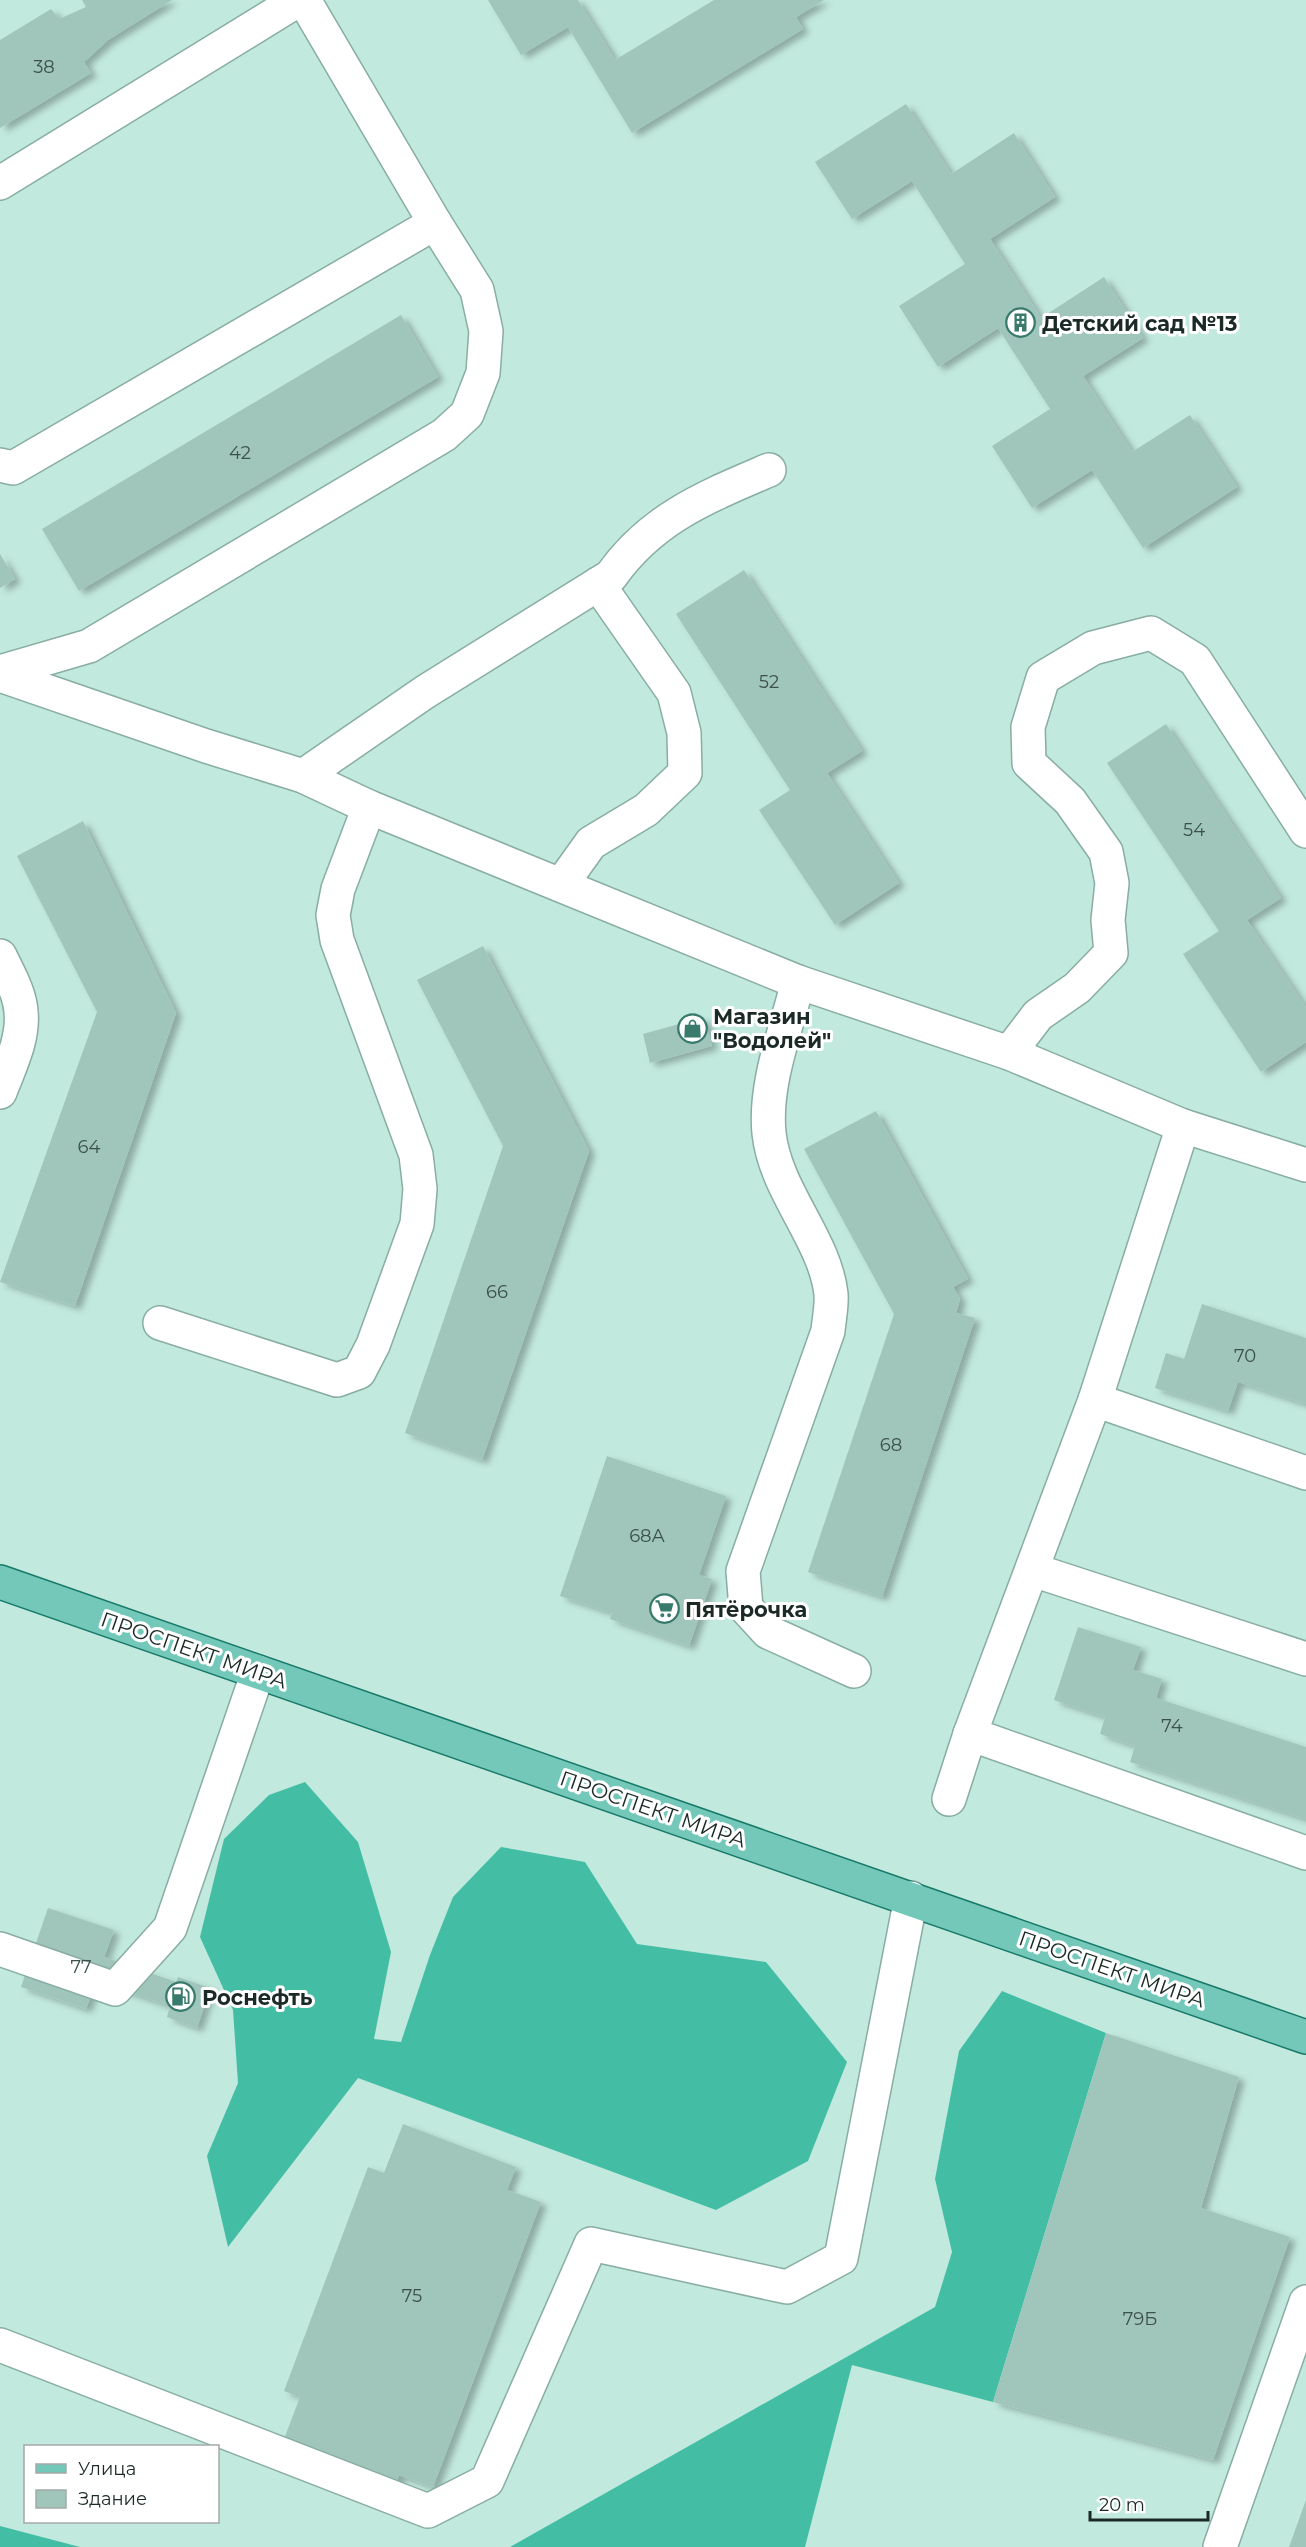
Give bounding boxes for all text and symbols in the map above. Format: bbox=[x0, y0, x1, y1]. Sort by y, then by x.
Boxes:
house number: 38 bbox=[33, 56, 55, 78]
building icon: Детский сад №13 bbox=[1005, 307, 1037, 339]
place label: Детский сад №13 bbox=[1042, 311, 1237, 336]
house number: 42 bbox=[229, 442, 251, 464]
house number: 52 bbox=[759, 671, 779, 693]
house number: 54 bbox=[1183, 819, 1205, 841]
place label: Магазин "Водолей" bbox=[713, 1004, 831, 1053]
shop icon: Магазин "Водолей" bbox=[676, 1012, 708, 1044]
house number: 64 bbox=[78, 1136, 101, 1158]
house number: 66 bbox=[486, 1281, 508, 1303]
house number: 70 bbox=[1234, 1345, 1256, 1367]
house number: 68 bbox=[880, 1434, 902, 1456]
house number: 68А bbox=[629, 1525, 665, 1547]
supermarket icon: Пятёрочка bbox=[648, 1593, 680, 1625]
place label: Пятёрочка bbox=[685, 1597, 807, 1622]
street label: ПРОСПЕКТ МИРА bbox=[98, 1606, 291, 1694]
house number: 74 bbox=[1161, 1715, 1183, 1737]
street label: ПРОСПЕКТ МИРА bbox=[557, 1765, 750, 1853]
street label: ПРОСПЕКТ МИРА bbox=[1016, 1925, 1209, 2013]
house number: 77 bbox=[70, 1956, 92, 1978]
fuel station icon: Роснефть bbox=[165, 1981, 197, 2013]
place label: Роснефть bbox=[202, 1985, 313, 2010]
house number: 75 bbox=[402, 2285, 422, 2307]
house number: 79Б bbox=[1123, 2308, 1157, 2330]
legend bbox=[24, 2445, 219, 2523]
text: Улица bbox=[78, 2458, 136, 2480]
scale bar bbox=[1090, 2484, 1208, 2522]
text: Здание bbox=[78, 2488, 147, 2510]
text: 20 m bbox=[1099, 2494, 1145, 2516]

